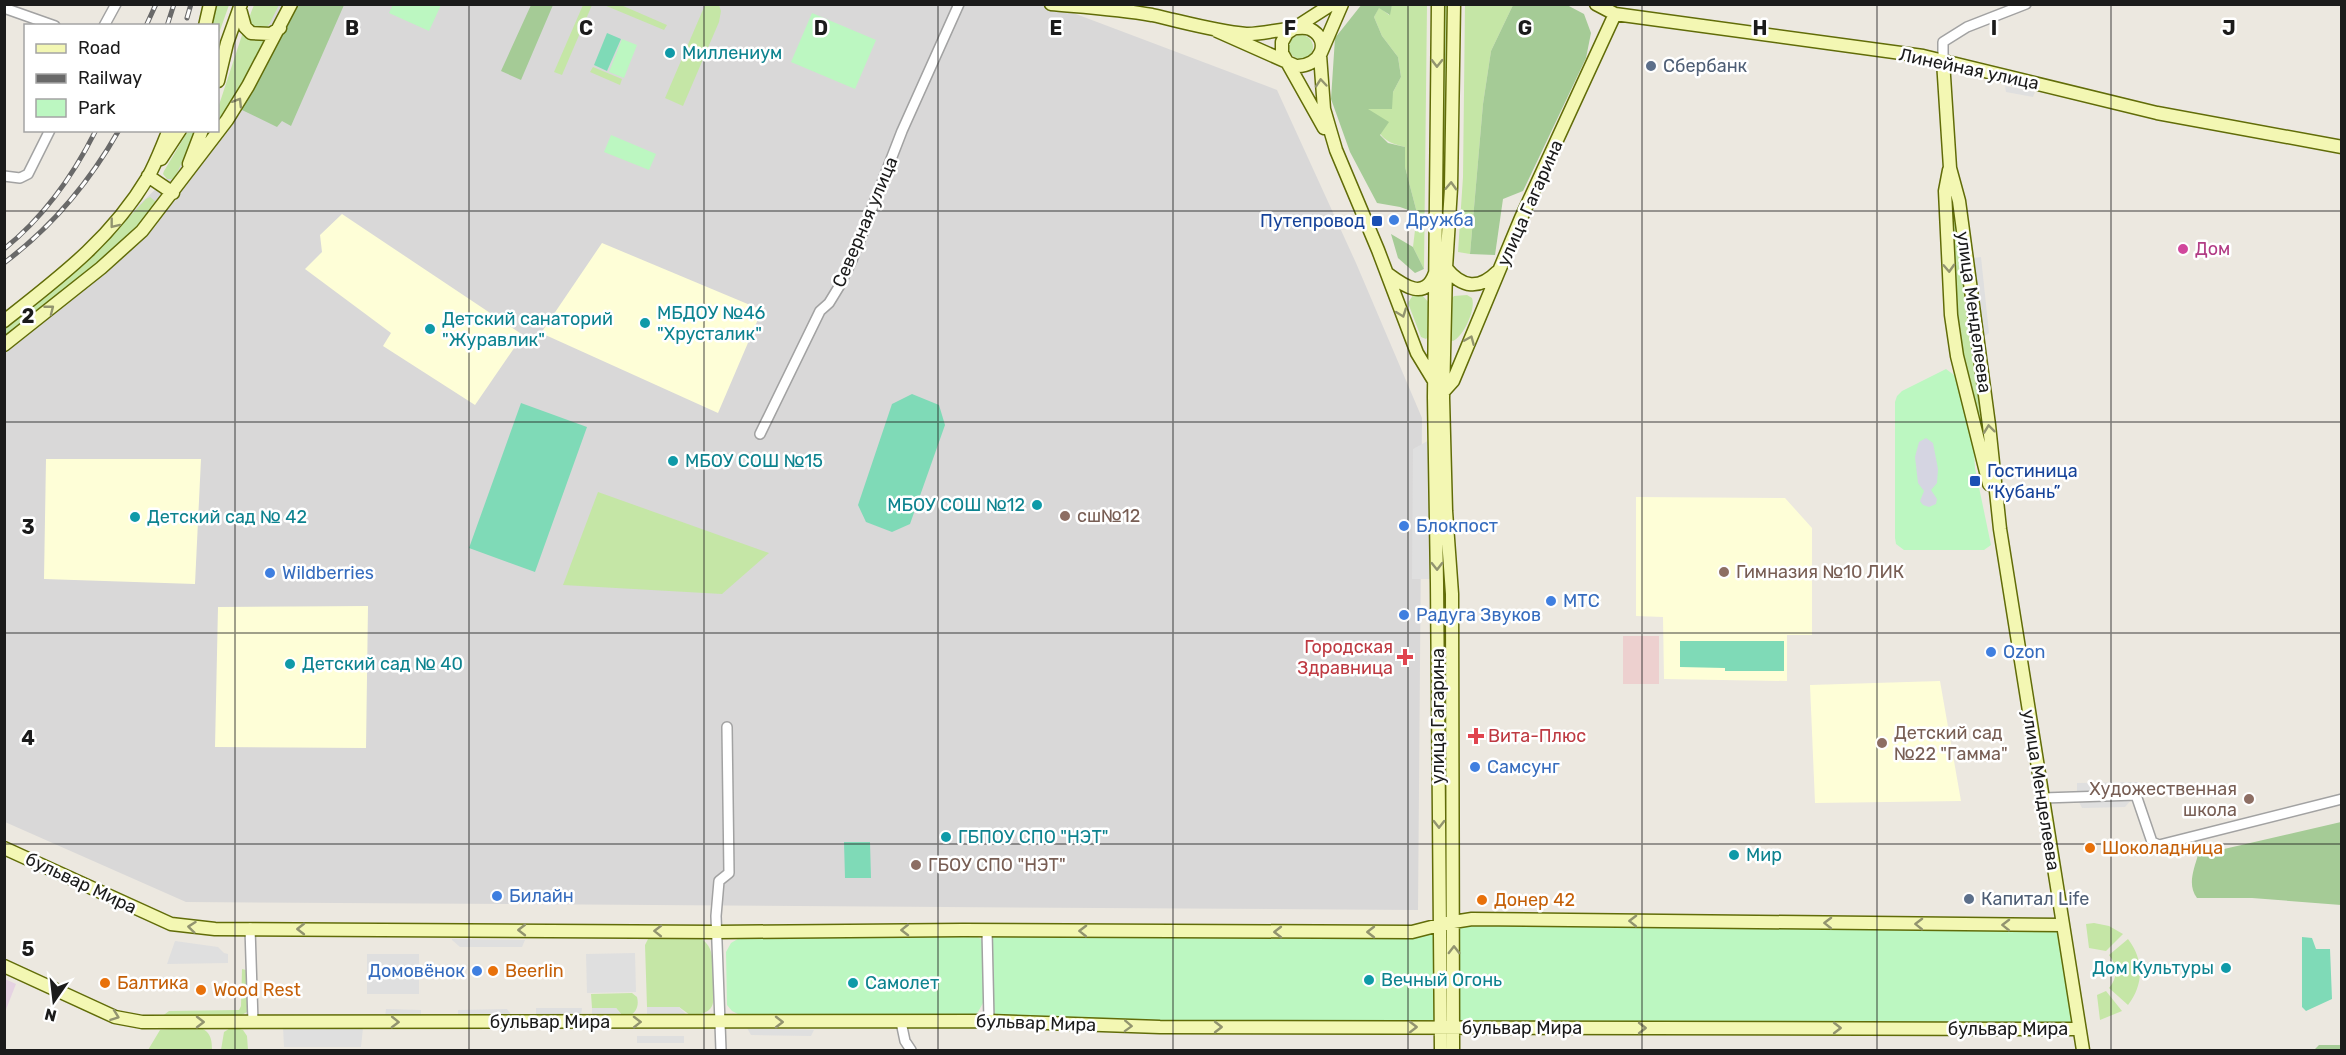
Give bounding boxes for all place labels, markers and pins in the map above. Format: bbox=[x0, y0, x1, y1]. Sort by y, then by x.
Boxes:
place label: Миллениум bbox=[682, 42, 782, 64]
marker: Миллениум bbox=[663, 46, 677, 60]
place label: Сбербанк bbox=[1663, 55, 1748, 77]
marker: Сбербанк bbox=[1644, 59, 1658, 73]
place label: Дружба bbox=[1406, 209, 1474, 231]
place label: Путепровод bbox=[1260, 210, 1365, 232]
marker: Дружба bbox=[1387, 213, 1401, 227]
marker: Путепровод bbox=[1370, 214, 1384, 228]
place label: Дом bbox=[2195, 238, 2230, 260]
marker: Дом bbox=[2176, 242, 2190, 256]
place label: МБДОУ №46 "Хрусталик" bbox=[657, 302, 766, 345]
place label: Детский санаторий "Журавлик" bbox=[442, 308, 613, 351]
marker: МБДОУ №46 "Хрусталик" bbox=[638, 316, 652, 330]
marker: Детский санаторий "Журавлик" bbox=[423, 322, 437, 336]
place label: МБОУ СОШ №15 bbox=[685, 450, 823, 472]
marker: МБОУ СОШ №15 bbox=[666, 454, 680, 468]
place label: Гостиница “Кубань” bbox=[1987, 460, 2078, 503]
marker: Гостиница “Кубань” bbox=[1968, 474, 1982, 488]
place label: МБОУ СОШ №12 bbox=[887, 494, 1025, 516]
marker: МБОУ СОШ №12 bbox=[1030, 498, 1044, 512]
place label: сш№12 bbox=[1077, 505, 1140, 527]
place label: Детский сад № 42 bbox=[147, 506, 307, 528]
marker: сш№12 bbox=[1058, 509, 1072, 523]
marker: Детский сад № 42 bbox=[128, 510, 142, 524]
place label: Блокпост bbox=[1416, 515, 1498, 537]
marker: Блокпост bbox=[1397, 519, 1411, 533]
place label: Гимназия №10 ЛИК bbox=[1736, 561, 1904, 583]
place label: Wildberries bbox=[282, 562, 374, 584]
marker: Гимназия №10 ЛИК bbox=[1717, 565, 1731, 579]
marker: Wildberries bbox=[263, 566, 277, 580]
place label: МТС bbox=[1563, 590, 1600, 612]
marker: МТС bbox=[1544, 594, 1558, 608]
place label: Радуга Звуков bbox=[1416, 604, 1541, 626]
marker: Радуга Звуков bbox=[1397, 608, 1411, 622]
place label: Городская Здравница bbox=[1297, 636, 1393, 679]
place label: Ozon bbox=[2003, 641, 2045, 663]
marker: Ozon bbox=[1984, 645, 1998, 659]
marker: Городская Здравница bbox=[1398, 650, 1412, 664]
place label: Детский сад № 40 bbox=[302, 653, 463, 675]
marker: Детский сад № 40 bbox=[283, 657, 297, 671]
place label: Детский сад №22 "Гамма" bbox=[1894, 722, 2008, 765]
place label: Вита-Плюс bbox=[1488, 725, 1586, 747]
marker: Вита-Плюс bbox=[1469, 729, 1483, 743]
marker: Детский сад №22 "Гамма" bbox=[1875, 736, 1889, 750]
place label: Самсунг bbox=[1487, 756, 1560, 778]
marker: Самсунг bbox=[1468, 760, 1482, 774]
place label: Художественная школа bbox=[2089, 778, 2237, 821]
marker: Художественная школа bbox=[2242, 792, 2256, 806]
place label: ГБПОУ СПО "НЭТ" bbox=[958, 826, 1109, 848]
marker: ГБПОУ СПО "НЭТ" bbox=[939, 830, 953, 844]
place label: Шоколадница bbox=[2102, 837, 2223, 859]
marker: Шоколадница bbox=[2083, 841, 2097, 855]
place label: Мир bbox=[1746, 844, 1782, 866]
marker: Мир bbox=[1727, 848, 1741, 862]
place label: ГБОУ СПО "НЭТ" bbox=[928, 854, 1066, 876]
marker: ГБОУ СПО "НЭТ" bbox=[909, 858, 923, 872]
place label: Билайн bbox=[509, 885, 574, 907]
place label: Капитал Life bbox=[1981, 888, 2089, 910]
marker: Билайн bbox=[490, 889, 504, 903]
place label: Донер 42 bbox=[1494, 889, 1575, 911]
marker: Капитал Life bbox=[1962, 892, 1976, 906]
marker: Донер 42 bbox=[1475, 893, 1489, 907]
place label: Дом Культуры bbox=[2092, 957, 2214, 979]
place label: Домовёнок bbox=[368, 960, 465, 982]
place label: Beerlin bbox=[505, 960, 564, 982]
marker: Дом Культуры bbox=[2219, 961, 2233, 975]
marker: Домовёнок bbox=[470, 964, 484, 978]
marker: Beerlin bbox=[486, 964, 500, 978]
place label: Вечный Огонь bbox=[1381, 969, 1502, 991]
place label: Балтика bbox=[117, 972, 189, 994]
place label: Самолет bbox=[865, 972, 939, 994]
marker: Вечный Огонь bbox=[1362, 973, 1376, 987]
marker: Балтика bbox=[98, 976, 112, 990]
marker: Самолет bbox=[846, 976, 860, 990]
place label: Wood Rest bbox=[213, 979, 301, 1001]
marker: Wood Rest bbox=[194, 983, 208, 997]

